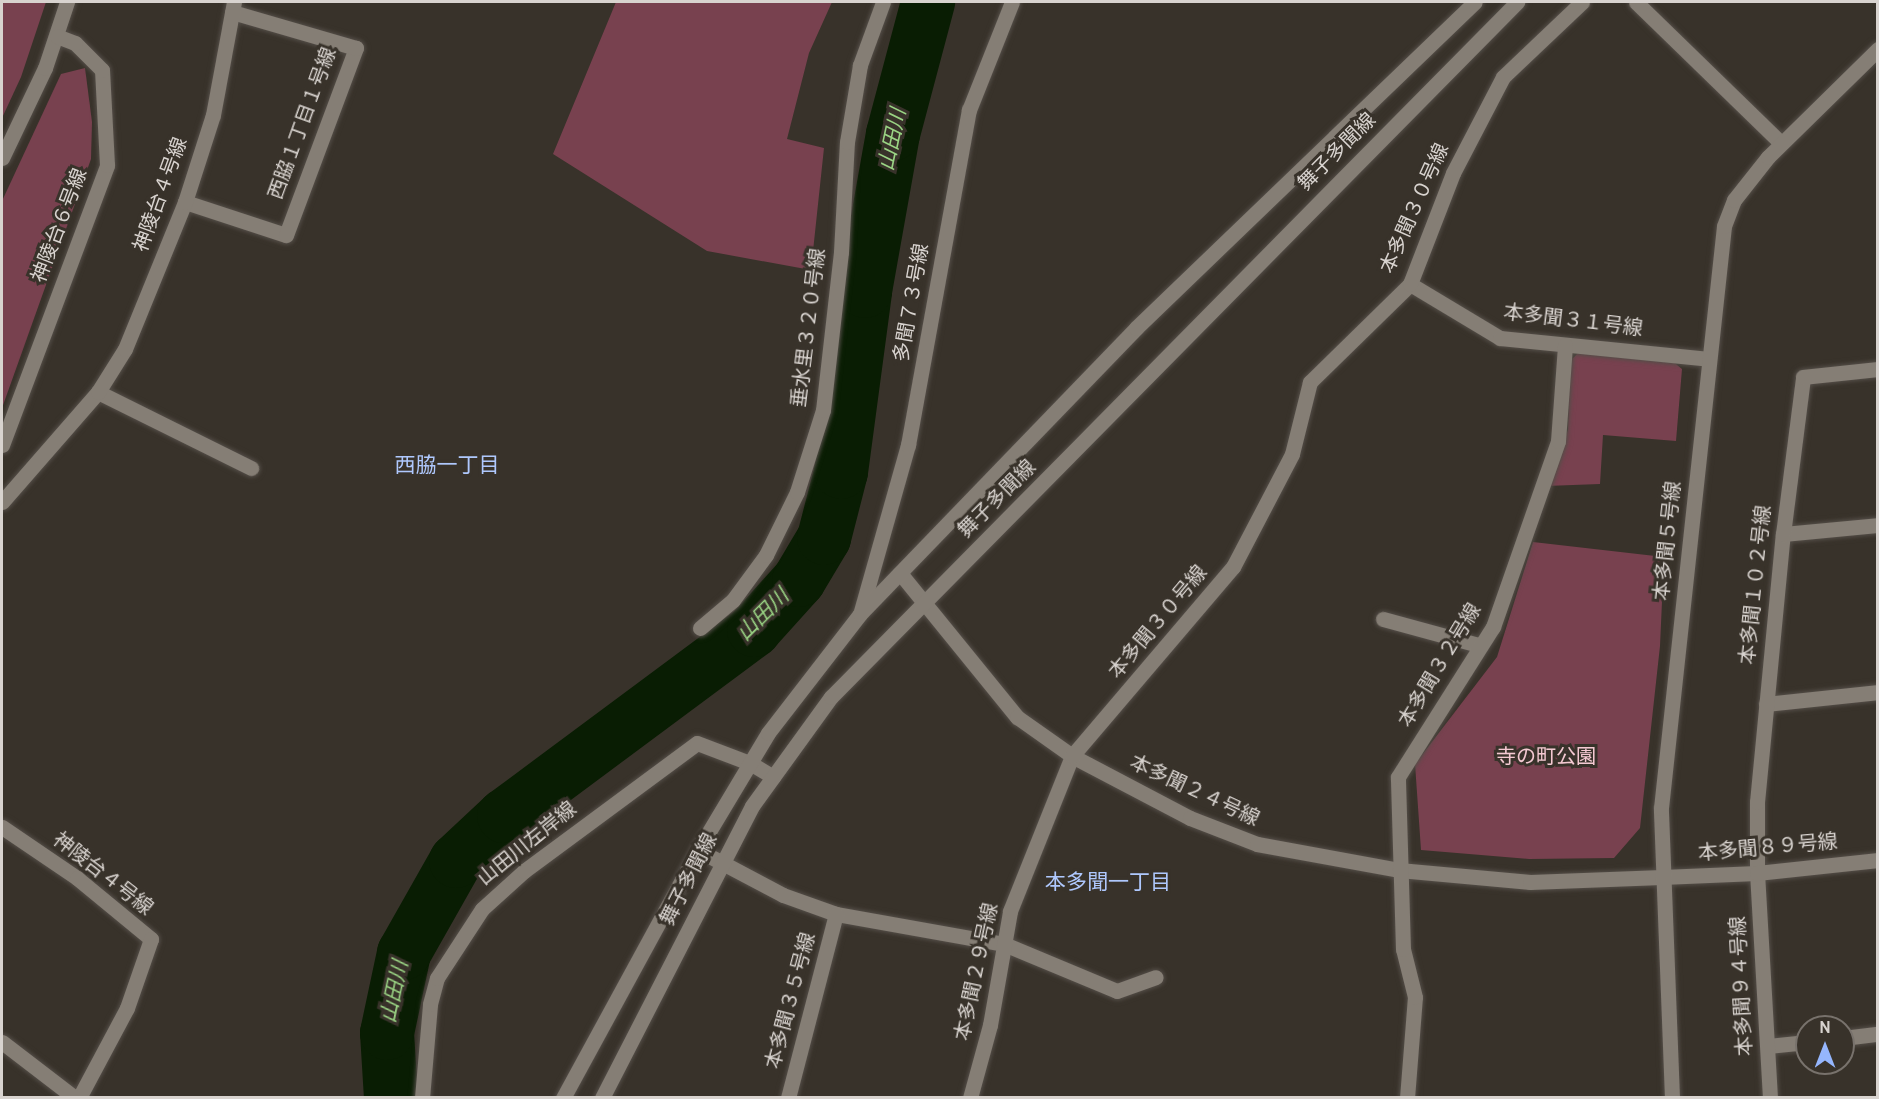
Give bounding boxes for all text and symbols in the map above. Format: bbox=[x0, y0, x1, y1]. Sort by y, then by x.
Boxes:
street label: 西脇１丁目１号線 bbox=[265, 45, 343, 203]
water label: 山田川 bbox=[875, 107, 913, 173]
street label: 舞子多聞線 bbox=[1294, 109, 1382, 197]
street label: 神陵台４号線 bbox=[130, 135, 194, 255]
street label: 本多聞３０号線 bbox=[1377, 140, 1455, 278]
street label: 神陵台６号線 bbox=[28, 166, 94, 286]
street label: 多聞７３号線 bbox=[891, 242, 935, 364]
street label: 垂水里３２０号線 bbox=[788, 247, 832, 409]
street label: 本多聞３１号線 bbox=[1502, 302, 1644, 342]
district label: 西脇一丁目 bbox=[395, 454, 499, 480]
street label: 舞子多聞線 bbox=[954, 456, 1042, 544]
street label: 本多聞５号線 bbox=[1651, 480, 1687, 602]
street label: 本多聞１０２号線 bbox=[1737, 504, 1777, 666]
street label: 本多聞３０号線 bbox=[1105, 562, 1213, 684]
water label: 山田川 bbox=[733, 585, 795, 647]
street label: 本多聞３２号線 bbox=[1395, 600, 1487, 732]
park label: 寺の町公園 bbox=[1496, 746, 1596, 770]
street label: 本多聞２４号線 bbox=[1125, 752, 1263, 832]
street label: 山田川左岸線 bbox=[474, 798, 582, 892]
street label: 神陵台４号線 bbox=[47, 829, 157, 921]
street label: 舞子多聞線 bbox=[657, 830, 723, 930]
street label: 本多聞８９号線 bbox=[1697, 831, 1839, 867]
district label: 本多聞一丁目 bbox=[1045, 871, 1171, 897]
street label: 本多聞２９号線 bbox=[952, 901, 1004, 1043]
street label: 本多聞９４号線 bbox=[1727, 915, 1759, 1057]
street label: 本多聞３５号線 bbox=[762, 930, 822, 1072]
water label: 山田川 bbox=[377, 959, 415, 1025]
north arrow bbox=[1795, 1015, 1855, 1075]
text: N bbox=[1819, 1019, 1831, 1039]

